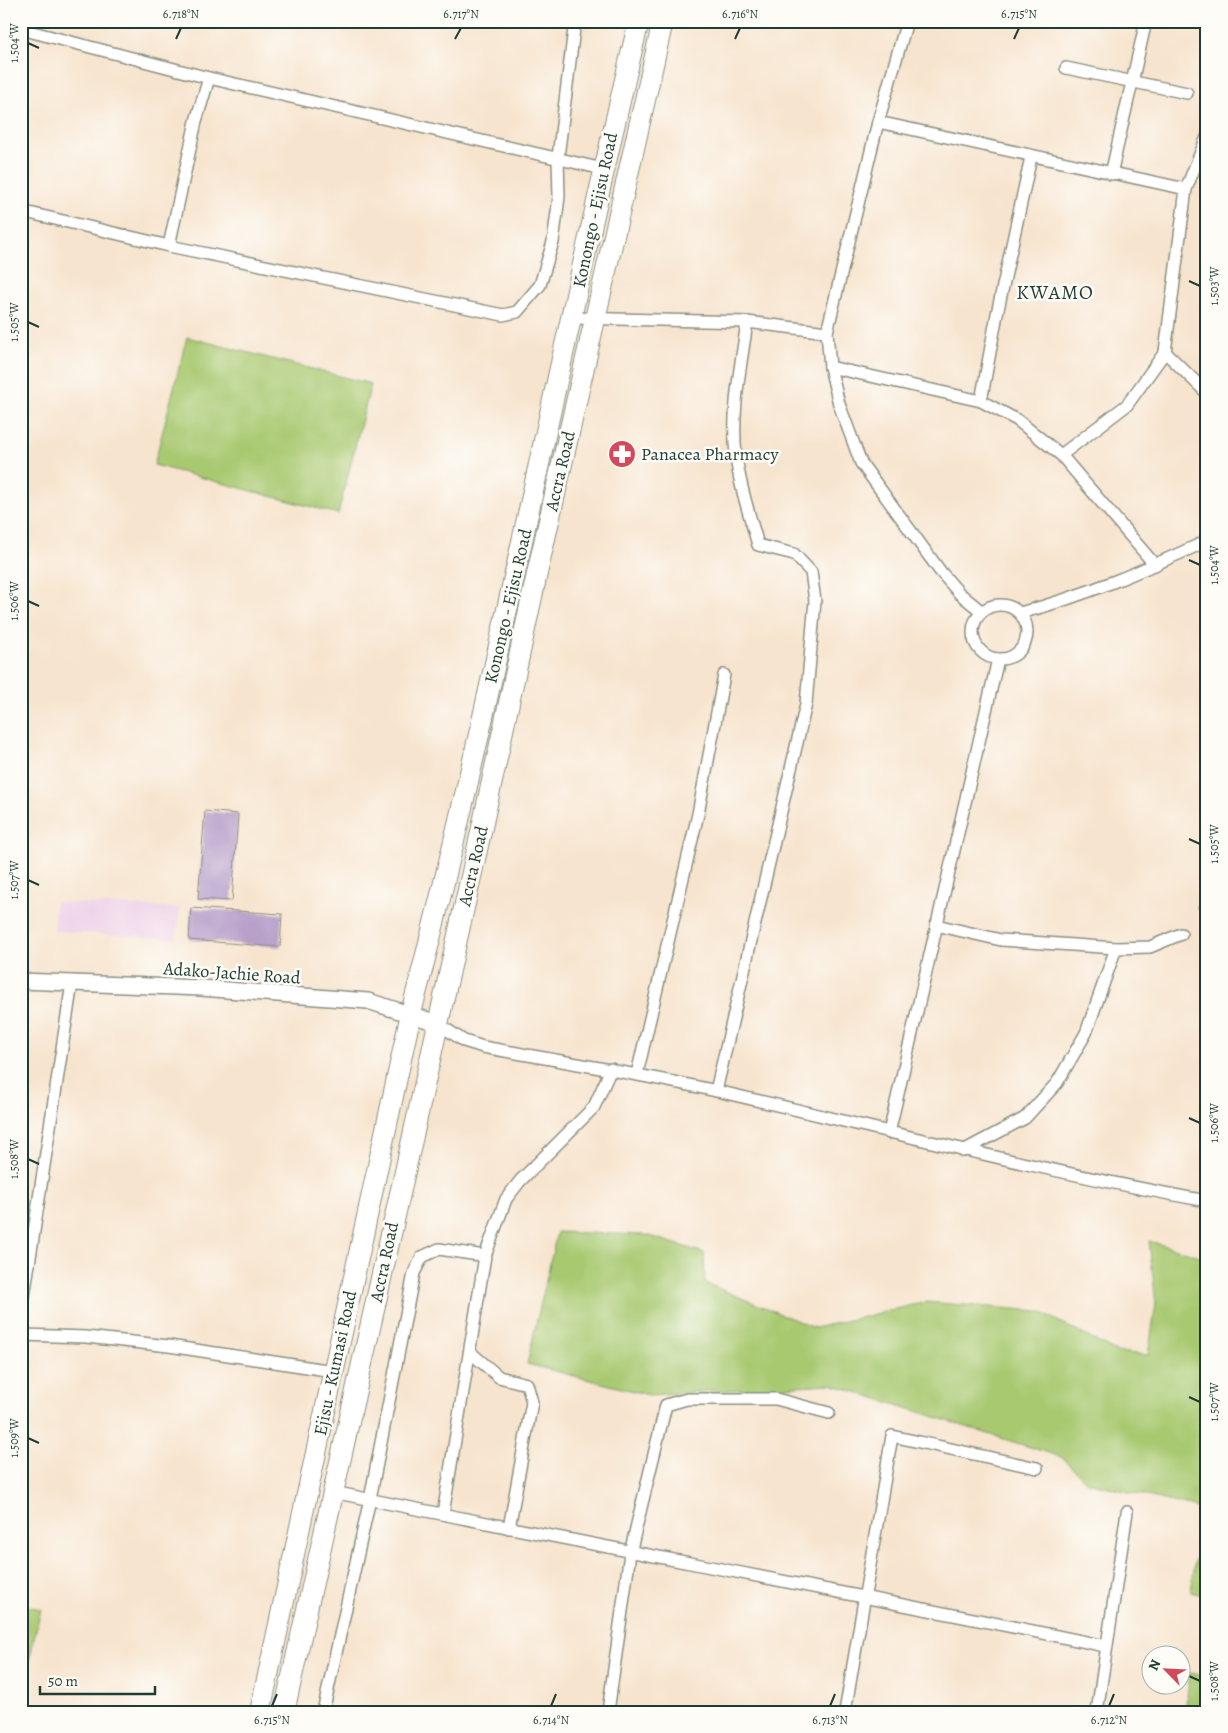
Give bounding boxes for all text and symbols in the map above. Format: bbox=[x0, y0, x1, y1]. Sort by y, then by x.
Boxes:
text: 6.718°N bbox=[163, 6, 200, 22]
text: 6.717°N bbox=[443, 6, 479, 22]
text: 6.716°N bbox=[722, 6, 758, 22]
text: 6.715°N bbox=[1001, 6, 1037, 22]
text: 1.504°W bbox=[6, 22, 22, 63]
street label: Konongo - Ejisu Road bbox=[567, 130, 623, 290]
text: 1.503°W bbox=[1206, 266, 1222, 306]
district label: KWAMO bbox=[1016, 279, 1094, 306]
text: 1.505°W bbox=[6, 302, 22, 342]
street label: Accra Road bbox=[539, 428, 581, 514]
pharmacy icon: Panacea Pharmacy bbox=[607, 439, 637, 469]
place label: Panacea Pharmacy bbox=[641, 442, 779, 466]
street label: Konongo - Ejisu Road bbox=[479, 526, 538, 686]
text: 1.504°W bbox=[1206, 544, 1222, 585]
text: 1.506°W bbox=[6, 580, 22, 621]
street label: Accra Road bbox=[452, 823, 494, 909]
text: 1.505°W bbox=[1206, 824, 1222, 864]
text: 1.507°W bbox=[6, 860, 22, 900]
street label: Adako-Jachie Road bbox=[162, 956, 302, 990]
text: 1.506°W bbox=[1206, 1102, 1222, 1143]
text: 1.508°W bbox=[6, 1138, 22, 1179]
street label: Accra Road bbox=[364, 1219, 404, 1305]
street label: Ejisu - Kumasi Road bbox=[308, 1288, 362, 1438]
text: 1.507°W bbox=[1206, 1382, 1222, 1422]
text: 1.509°W bbox=[6, 1417, 22, 1458]
north arrow bbox=[1140, 1646, 1190, 1696]
text: N bbox=[1144, 1656, 1165, 1673]
text: 1.508°W bbox=[1206, 1660, 1222, 1701]
scale bar bbox=[40, 1663, 155, 1695]
text: 50 m bbox=[48, 1671, 78, 1691]
text: 6.715°N bbox=[254, 1712, 290, 1728]
text: 6.714°N bbox=[533, 1712, 569, 1728]
text: 6.713°N bbox=[812, 1712, 848, 1728]
text: 6.712°N bbox=[1091, 1712, 1128, 1728]

